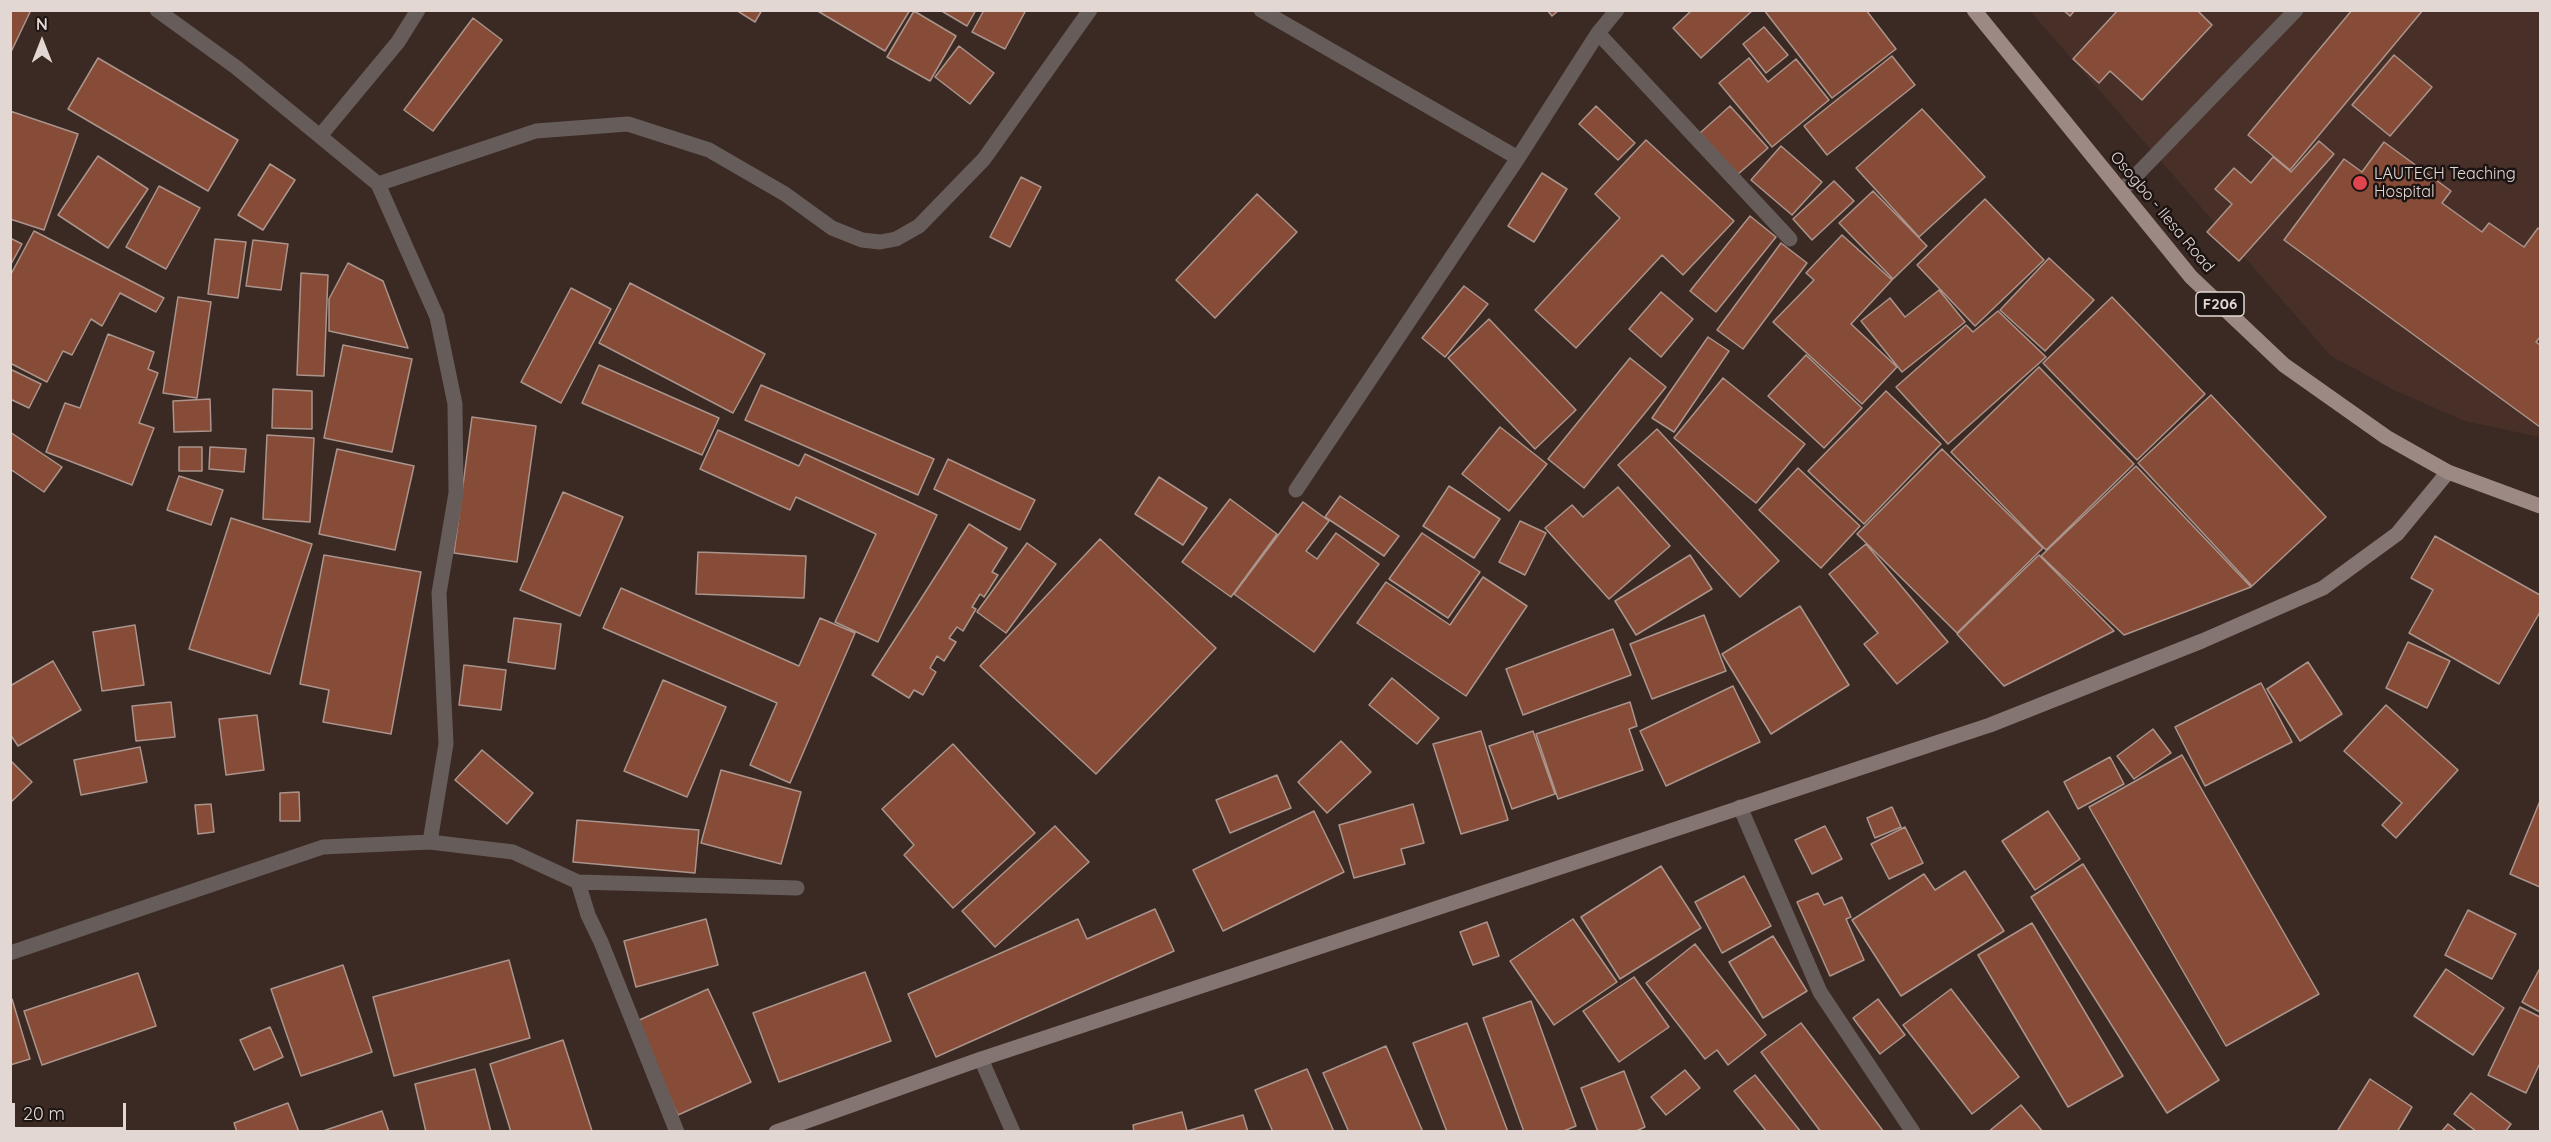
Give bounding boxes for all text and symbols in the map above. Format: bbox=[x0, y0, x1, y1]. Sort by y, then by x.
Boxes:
north arrow bbox=[12, 12, 72, 72]
text: N bbox=[36, 14, 48, 34]
street label: Osogbo - Ilesa Road bbox=[2106, 148, 2218, 276]
place label: LAUTECH Teaching Hospital bbox=[2374, 164, 2516, 202]
marker: LAUTECH Teaching Hospital bbox=[2351, 174, 2369, 192]
road number: F206 bbox=[2196, 292, 2244, 316]
scale bar bbox=[15, 1091, 129, 1129]
text: 20 m bbox=[23, 1102, 65, 1125]

